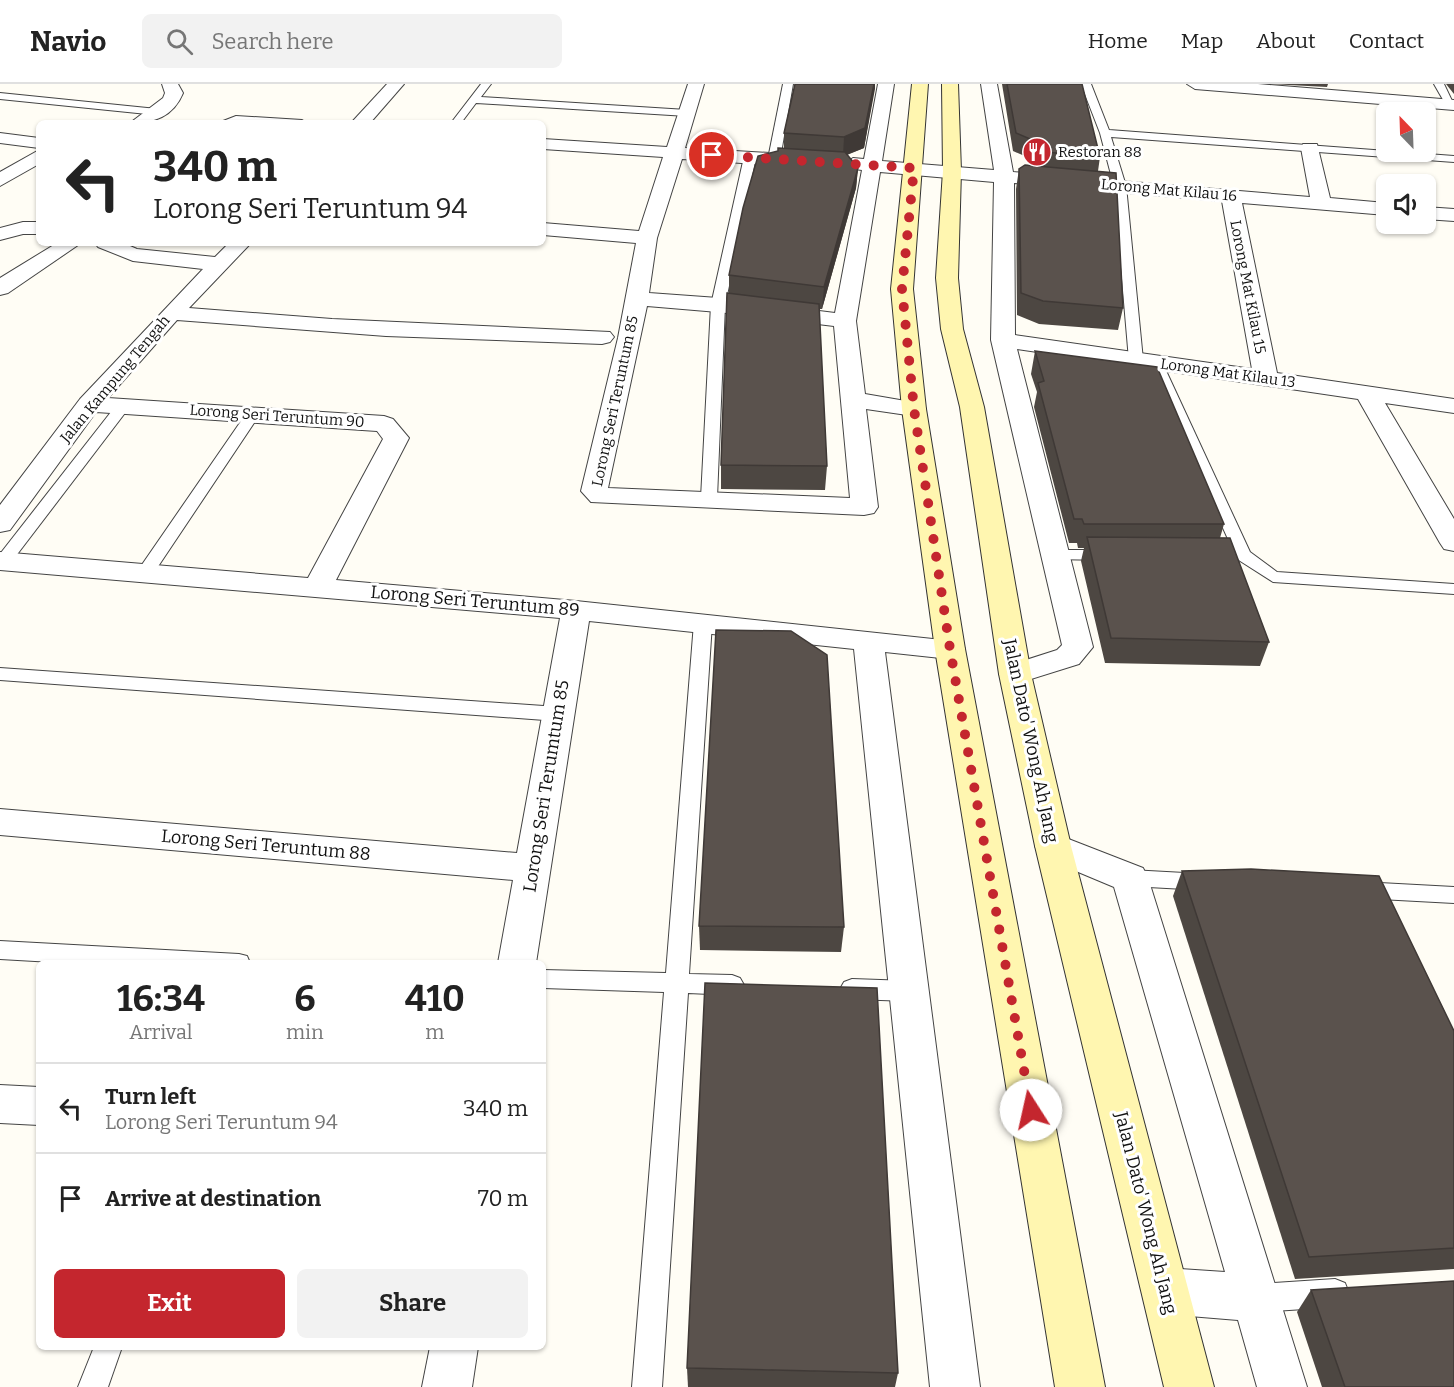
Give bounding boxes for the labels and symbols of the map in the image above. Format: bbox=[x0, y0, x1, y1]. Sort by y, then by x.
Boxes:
north arrow bbox=[1376, 102, 1436, 162]
pin bbox=[686, 129, 737, 180]
restaurant icon: Restoran 88 bbox=[1021, 136, 1053, 168]
place label: Restoran 88 bbox=[1058, 143, 1142, 161]
street label: Lorong Mat Kilau 16 bbox=[1100, 175, 1238, 205]
street label: Lorong Mat Kilau 15 bbox=[1226, 219, 1270, 355]
street label: Jalan Kampung Tengah bbox=[56, 311, 174, 447]
street label: Lorong Seri Teruntum 85 bbox=[588, 314, 642, 488]
street label: Lorong Mat Kilau 13 bbox=[1159, 355, 1297, 391]
street label: Lorong Seri Teruntum 90 bbox=[189, 401, 365, 431]
street label: Lorong Seri Teruntum 89 bbox=[370, 581, 580, 621]
street label: Jalan Dato' Wong Ah Jang bbox=[998, 636, 1063, 845]
street label: Lorong Seri Terumtum 85 bbox=[518, 678, 574, 894]
street label: Lorong Seri Teruntum 88 bbox=[160, 825, 372, 865]
position arrow bbox=[999, 1078, 1063, 1142]
street label: Jalan Dato' Wong Ah Jang bbox=[1110, 1108, 1182, 1317]

